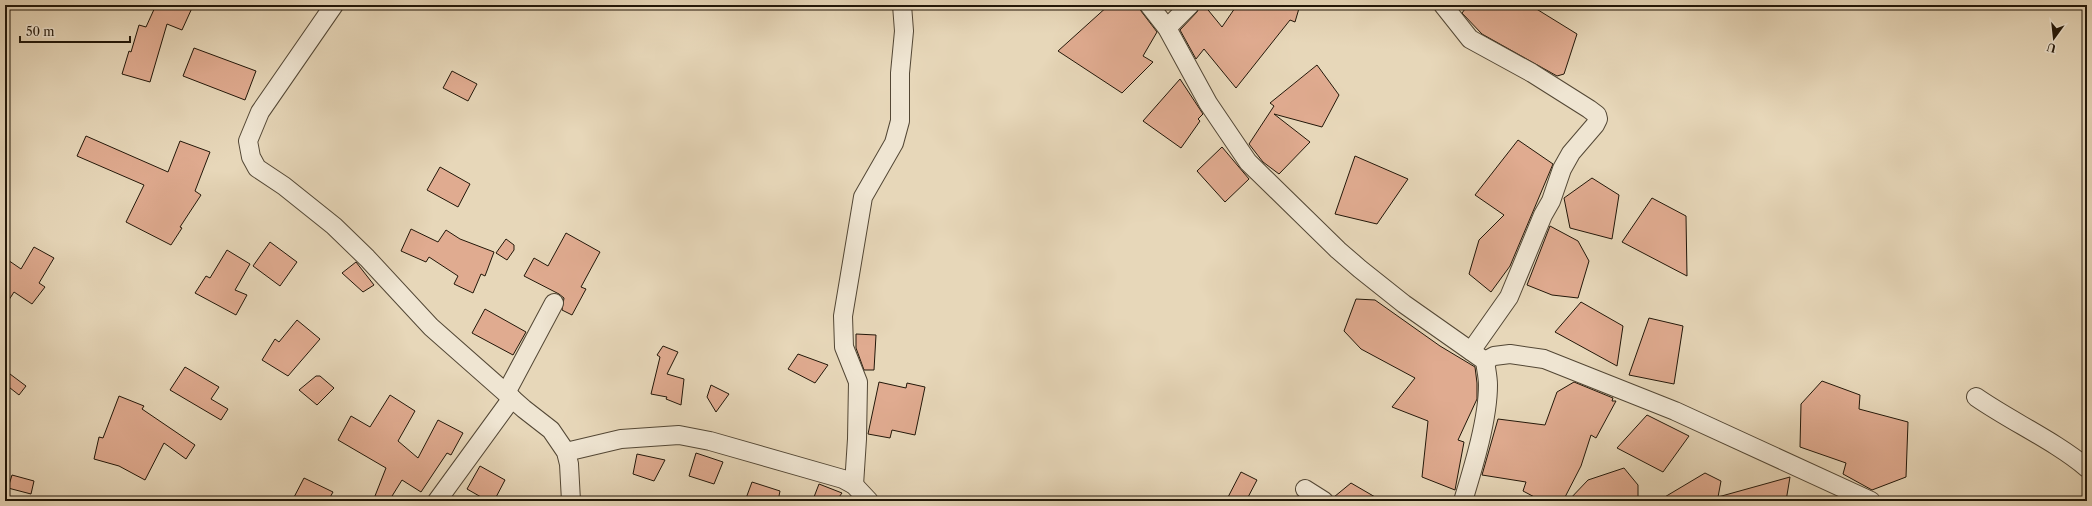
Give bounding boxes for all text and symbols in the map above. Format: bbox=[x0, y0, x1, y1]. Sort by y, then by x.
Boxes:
scale bar bbox=[20, 18, 130, 44]
north arrow bbox=[2034, 18, 2074, 58]
text: 50 m bbox=[26, 24, 55, 39]
text: U bbox=[2045, 40, 2058, 56]

